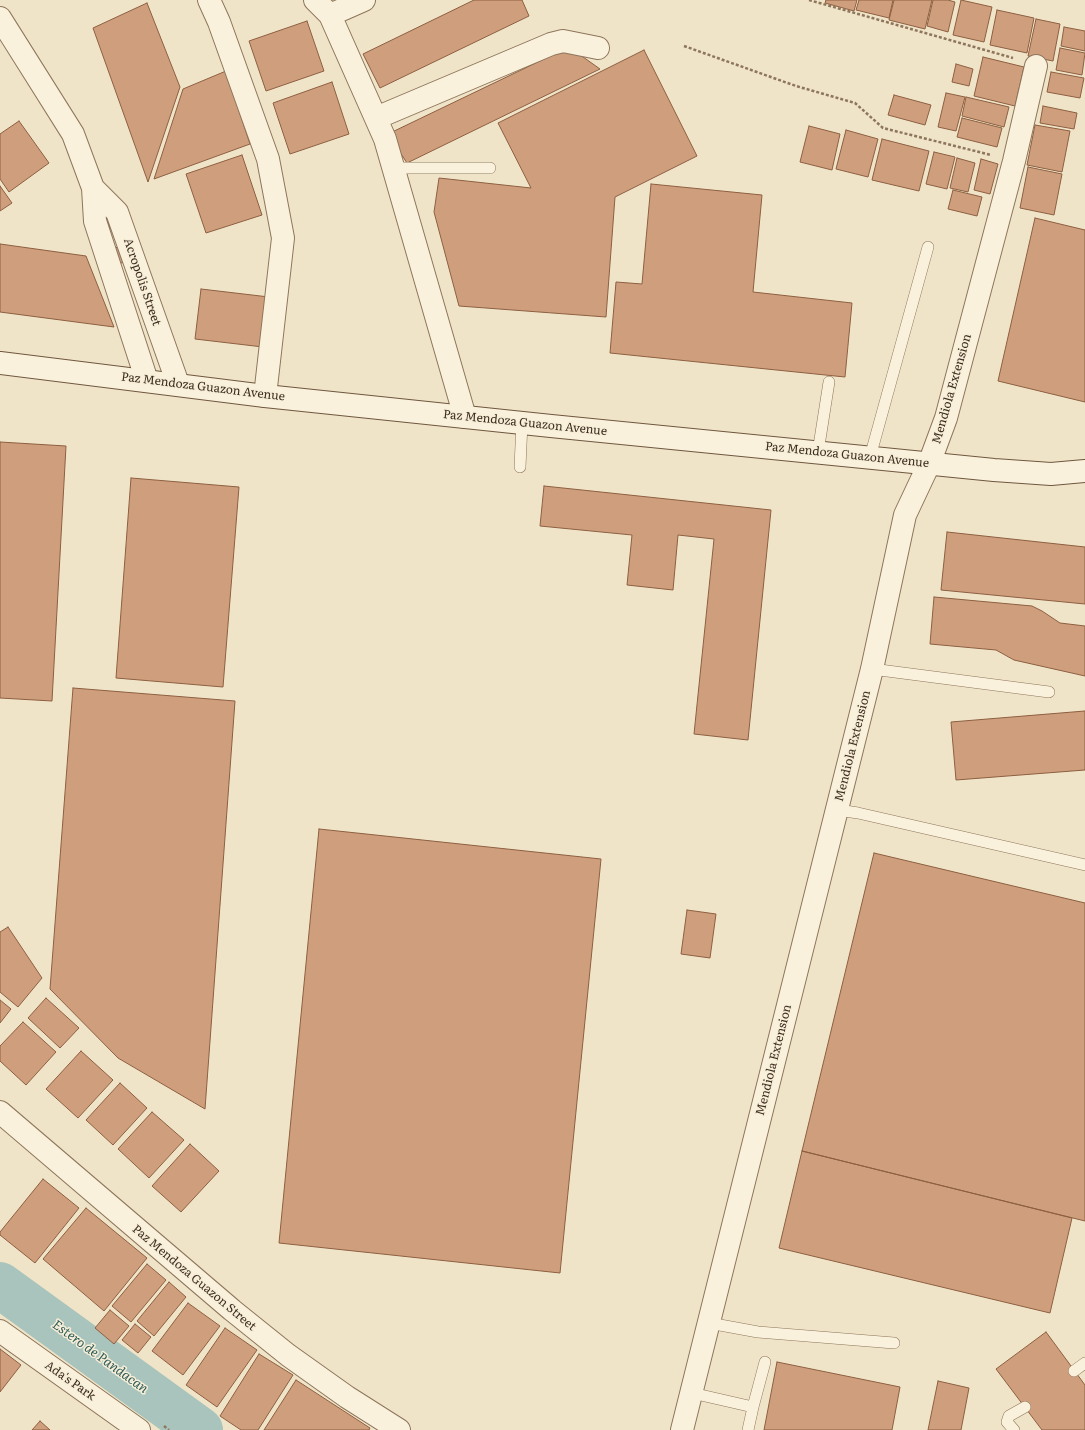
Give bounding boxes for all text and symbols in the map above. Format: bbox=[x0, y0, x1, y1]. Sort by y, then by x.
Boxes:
street label: Acropolis Street bbox=[120, 236, 164, 328]
street label: Mendiola Extension bbox=[929, 332, 975, 446]
street label: Paz Mendoza Guazon Avenue bbox=[120, 370, 286, 404]
street label: Paz Mendoza Guazon Avenue bbox=[442, 407, 608, 439]
street label: Paz Mendoza Guazon Avenue bbox=[764, 439, 930, 471]
street label: Mendiola Extension bbox=[832, 689, 874, 803]
street label: Mendiola Extension bbox=[753, 1003, 795, 1117]
street label: Paz Mendoza Guazon Street bbox=[129, 1222, 259, 1334]
water label: Estero de Pandacan bbox=[49, 1317, 151, 1397]
street label: Ada's Park bbox=[42, 1358, 98, 1404]

